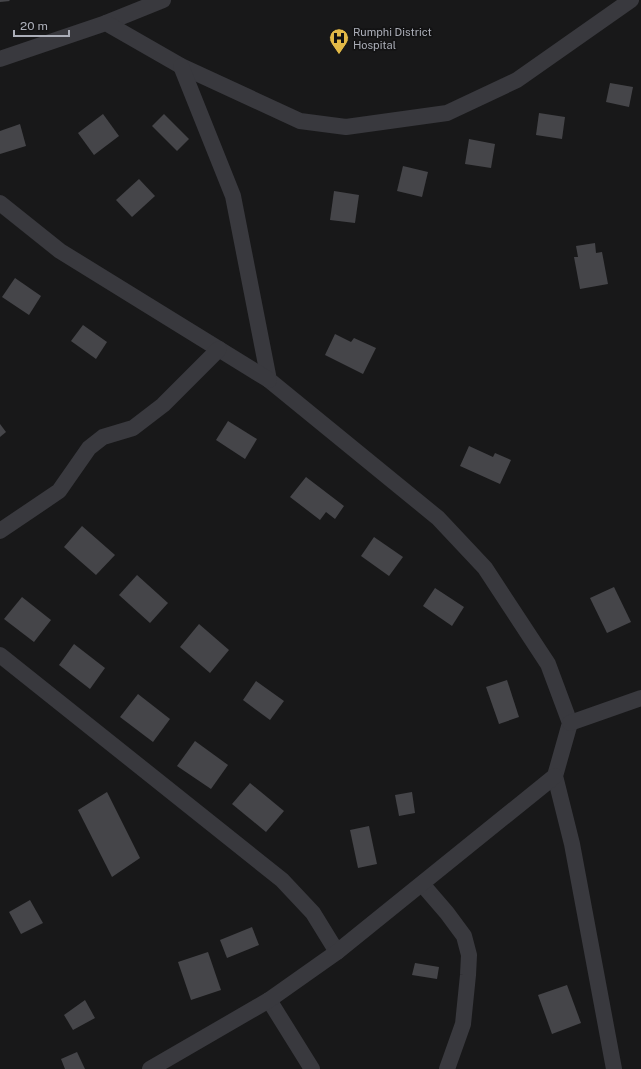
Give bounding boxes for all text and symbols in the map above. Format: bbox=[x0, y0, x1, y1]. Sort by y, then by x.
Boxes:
scale bar bbox=[14, 12, 69, 38]
text: 20 m bbox=[20, 19, 48, 33]
place label: Rumphi District Hospital bbox=[353, 26, 432, 51]
hospital icon: Rumphi District Hospital bbox=[328, 27, 350, 55]

